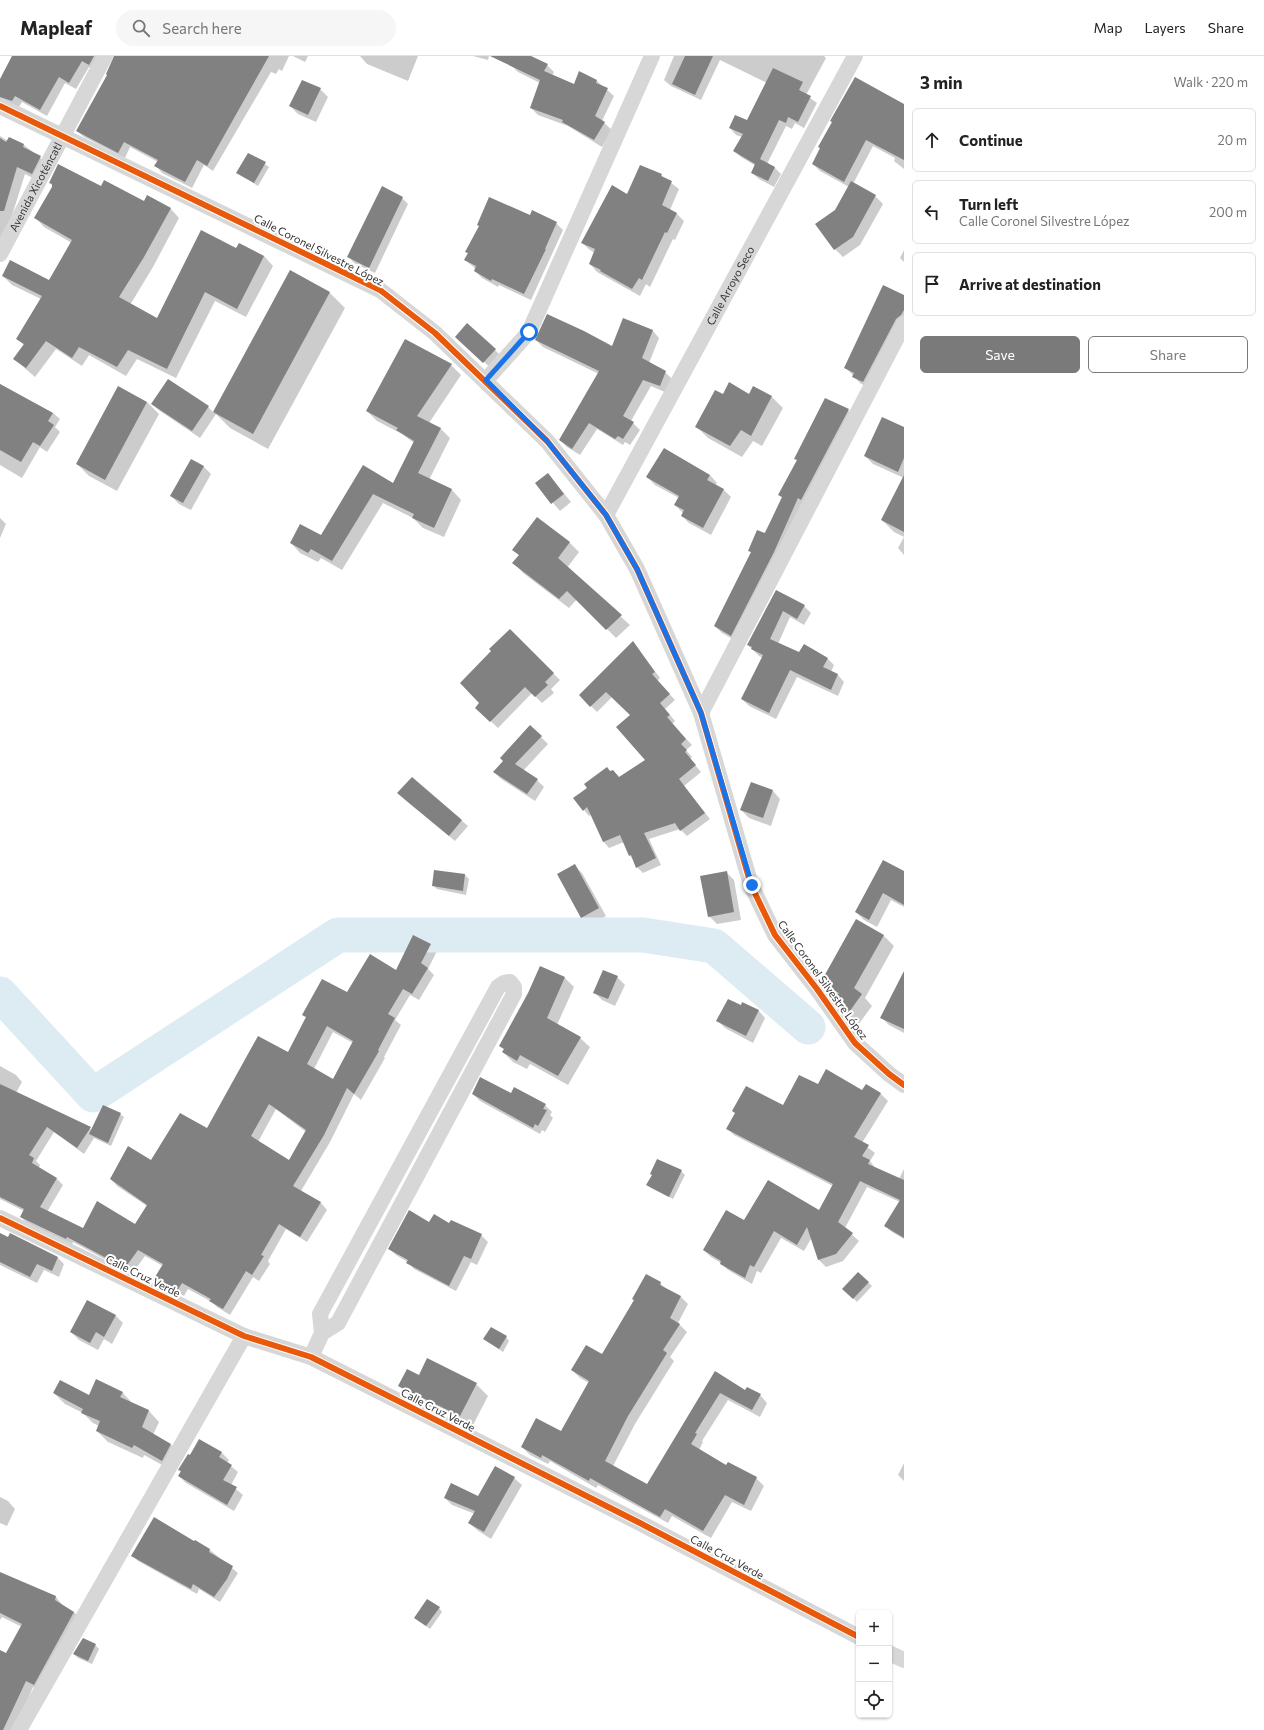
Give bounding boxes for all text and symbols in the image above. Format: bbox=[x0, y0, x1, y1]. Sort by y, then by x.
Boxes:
search box bbox=[116, 10, 396, 46]
text: Mapleaf bbox=[20, 16, 92, 39]
icon: search bbox=[130, 17, 152, 39]
text: Search here bbox=[162, 19, 242, 37]
text: Map bbox=[1094, 19, 1122, 36]
text: Layers bbox=[1144, 19, 1186, 36]
text: Share bbox=[1208, 19, 1244, 36]
text: 3 min bbox=[920, 72, 963, 93]
text: Walk · 220 m bbox=[1174, 74, 1248, 90]
icon: ahead bbox=[921, 129, 943, 151]
text: Continue bbox=[959, 131, 1023, 149]
text: 20 m bbox=[1218, 132, 1247, 148]
street label: Avenida Xicoténcatl bbox=[6, 140, 64, 233]
text: Turn left bbox=[959, 195, 1018, 213]
icon: left bbox=[921, 201, 943, 223]
text: 200 m bbox=[1209, 204, 1247, 220]
street label: Calle Coronel Silvestre López bbox=[252, 211, 387, 288]
text: Calle Coronel Silvestre López bbox=[959, 213, 1129, 229]
street label: Calle Arroyo Seco bbox=[703, 243, 757, 327]
icon: arrive bbox=[921, 273, 943, 295]
text: Arrive at destination bbox=[959, 275, 1101, 293]
route start bbox=[520, 323, 538, 341]
button: Save bbox=[920, 336, 1080, 373]
button: Share bbox=[1088, 336, 1248, 373]
route end bbox=[743, 876, 761, 894]
street label: Calle Coronel Silvestre López bbox=[776, 918, 871, 1042]
street label: Calle Cruz Verde bbox=[104, 1252, 183, 1299]
street label: Calle Cruz Verde bbox=[399, 1385, 478, 1434]
street label: Calle Cruz Verde bbox=[688, 1532, 766, 1581]
map controls bbox=[856, 1610, 892, 1718]
button: + bbox=[856, 1610, 892, 1646]
button: − bbox=[856, 1646, 892, 1682]
button: locate bbox=[856, 1682, 892, 1718]

